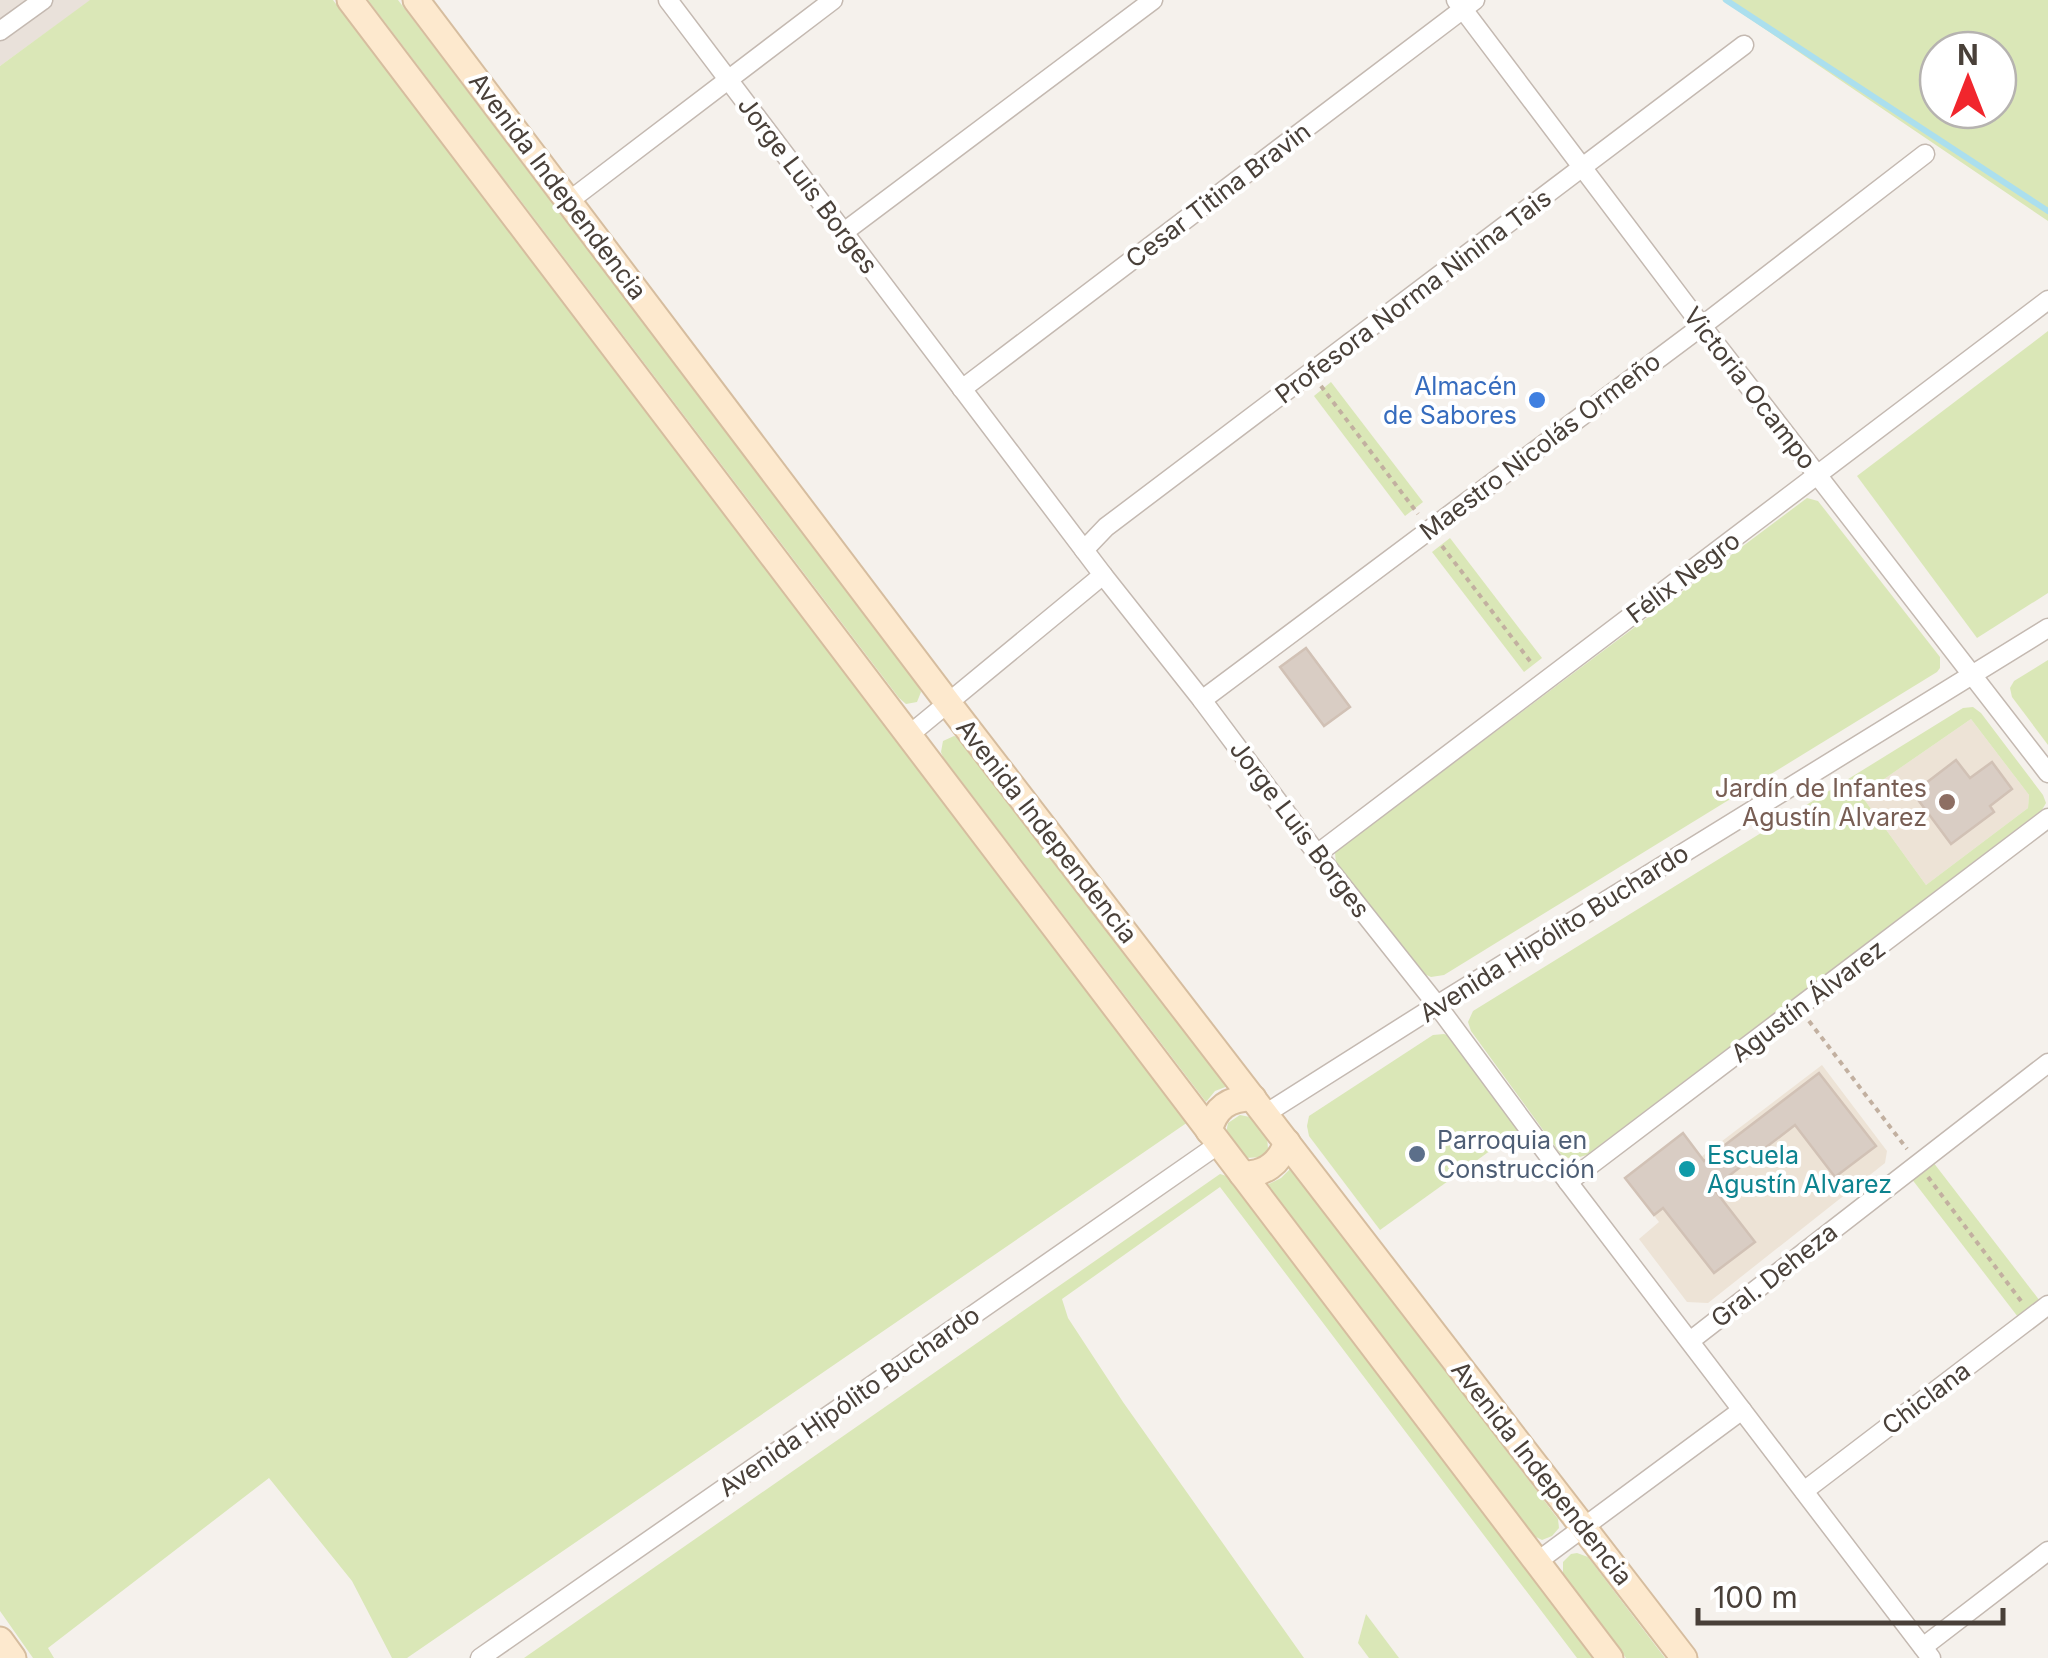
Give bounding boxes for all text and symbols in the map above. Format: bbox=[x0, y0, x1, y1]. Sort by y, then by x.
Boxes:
north arrow bbox=[1918, 30, 2018, 130]
text: N bbox=[1957, 38, 1979, 72]
street label: Avenida Independencia bbox=[463, 67, 653, 305]
street label: Jorge Luis Borges bbox=[732, 91, 884, 279]
street label: Cesar Titina Bravin bbox=[1120, 116, 1316, 274]
street label: Profesora Norma Ninina Tais bbox=[1269, 182, 1557, 410]
street label: Victoria Ocampo bbox=[1677, 301, 1823, 475]
street label: Maestro Nicolás Ormeño bbox=[1414, 346, 1666, 546]
place label: Almacén de Sabores bbox=[1383, 371, 1517, 430]
marker: Almacén de Sabores bbox=[1526, 389, 1548, 411]
street label: Félix Negro bbox=[1621, 525, 1745, 629]
street label: Avenida Independencia bbox=[950, 713, 1144, 949]
street label: Jorge Luis Borges bbox=[1224, 735, 1376, 923]
place label: Jardín de Infantes Agustín Alvarez bbox=[1715, 773, 1927, 832]
marker: Jardín de Infantes Agustín Alvarez bbox=[1936, 791, 1958, 813]
street label: Avenida Hipólito Buchardo bbox=[1414, 838, 1694, 1028]
street label: Agustín Álvarez bbox=[1724, 933, 1891, 1069]
place label: Parroquia en Construcción bbox=[1437, 1125, 1595, 1184]
place label: Escuela Agustín Alvarez bbox=[1707, 1140, 1892, 1199]
marker: Parroquia en Construcción bbox=[1406, 1143, 1428, 1165]
marker: Escuela Agustín Alvarez bbox=[1676, 1158, 1698, 1180]
street label: Gral. Deheza bbox=[1705, 1216, 1843, 1334]
street label: Avenida Hipólito Buchardo bbox=[713, 1299, 985, 1503]
street label: Avenida Independencia bbox=[1445, 1355, 1639, 1591]
street label: Chiclana bbox=[1876, 1355, 1976, 1441]
scale bar bbox=[1698, 1563, 2003, 1625]
text: 100 m bbox=[1713, 1579, 1798, 1615]

